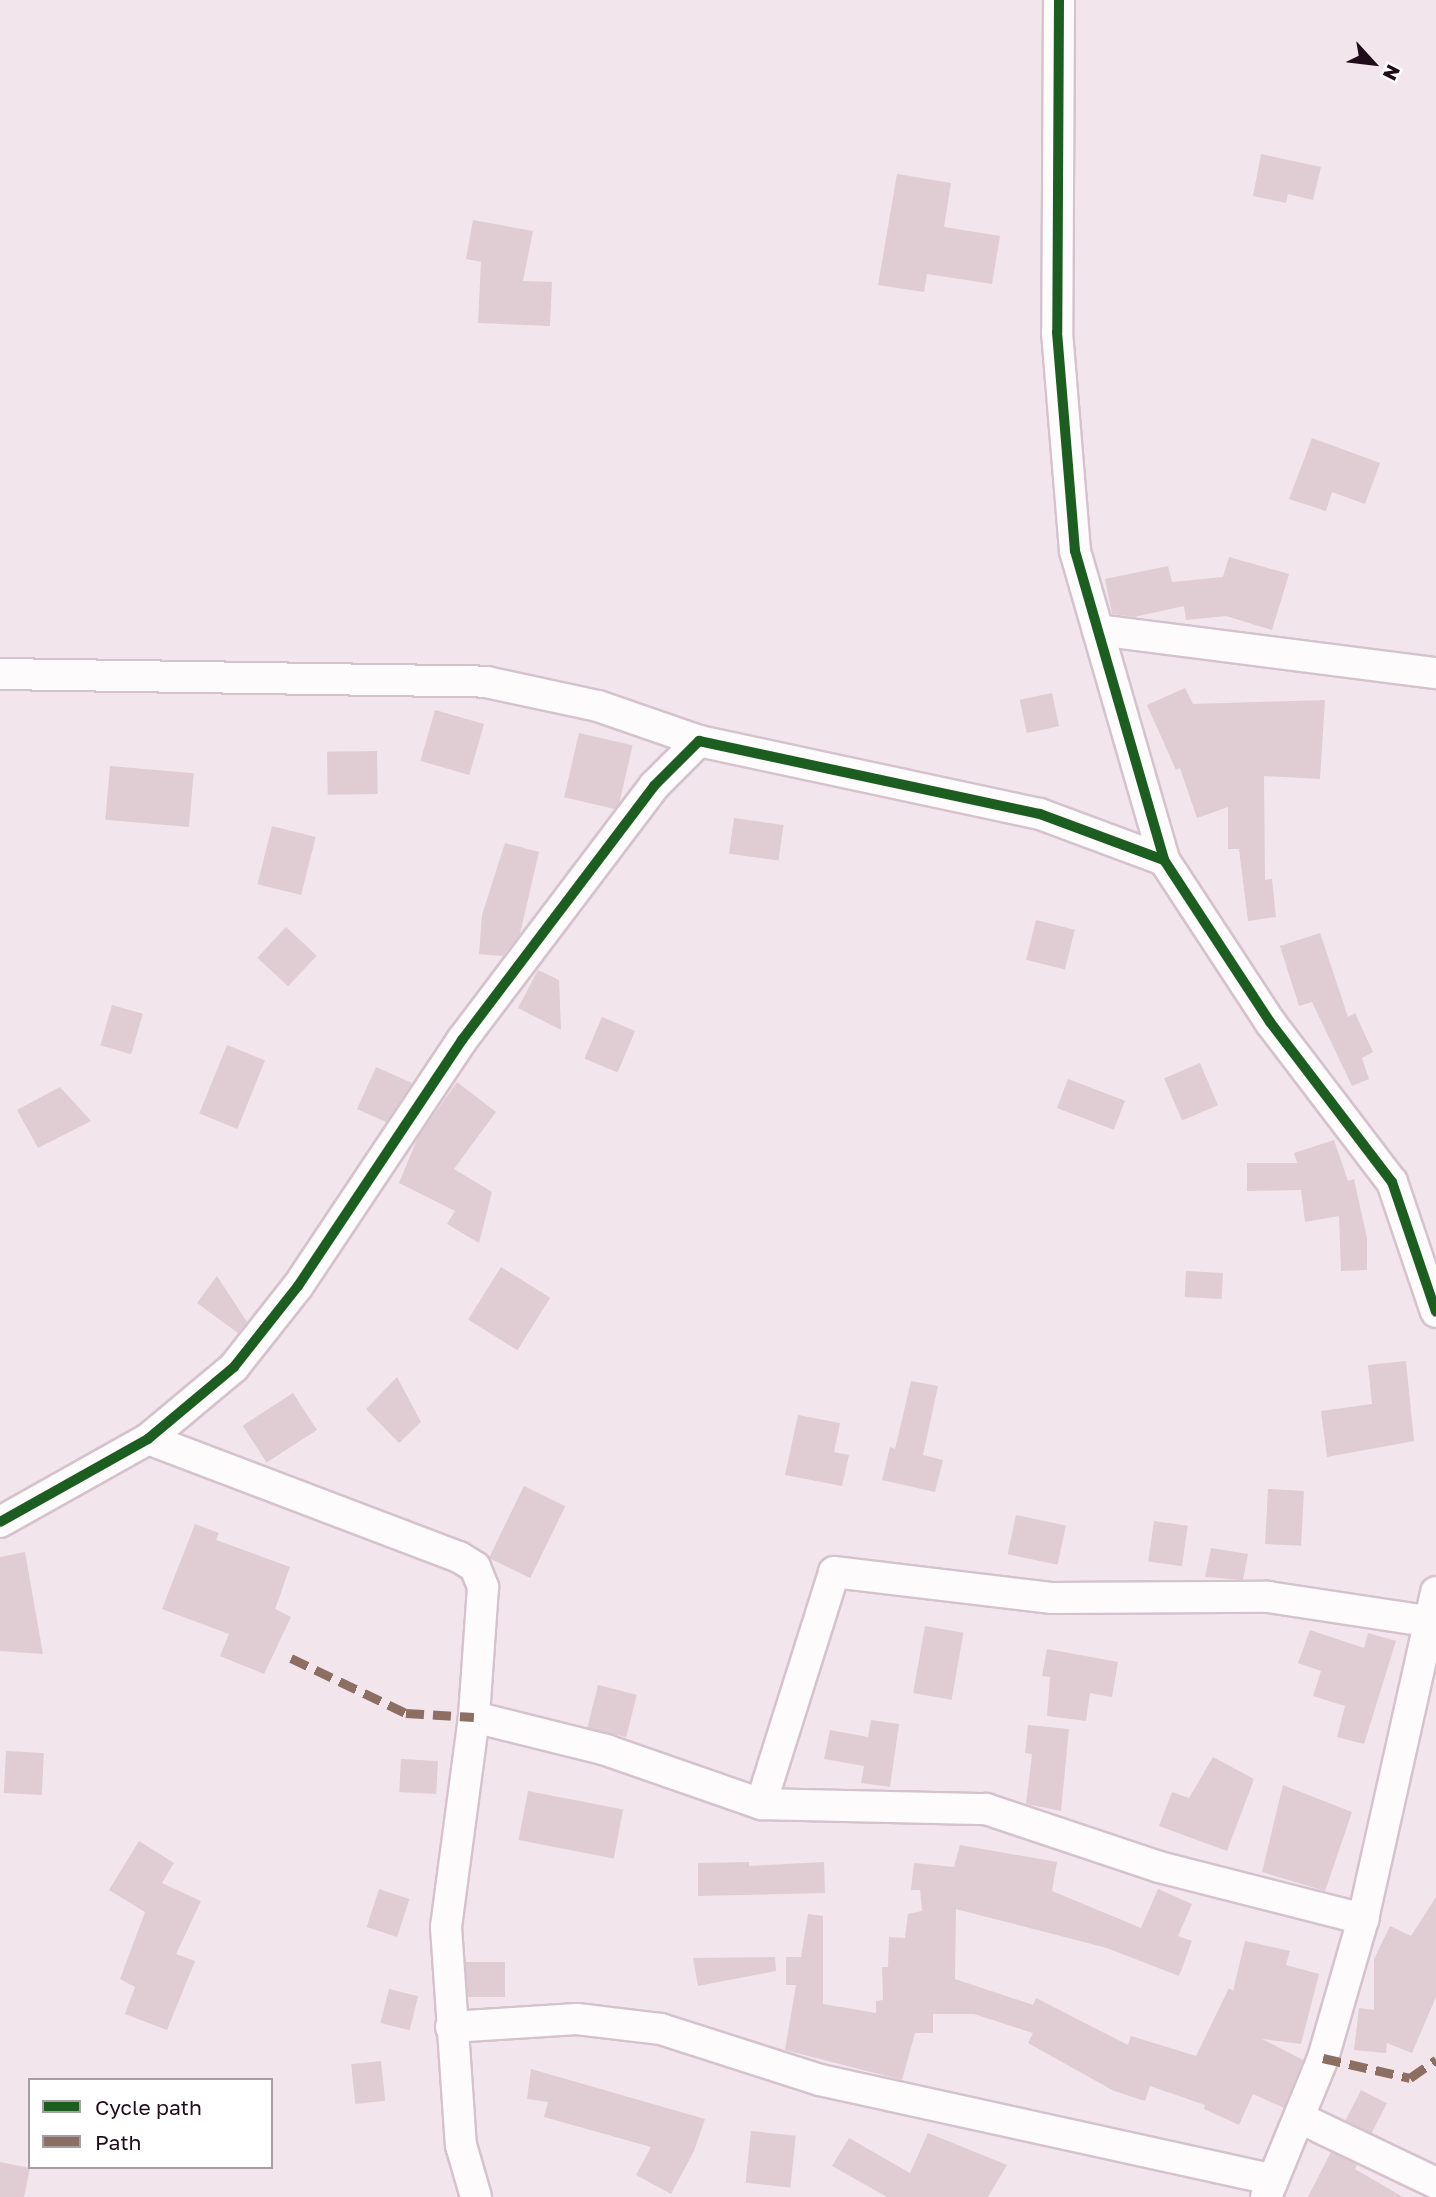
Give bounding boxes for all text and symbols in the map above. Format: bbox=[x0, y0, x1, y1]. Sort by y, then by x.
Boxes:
north arrow bbox=[1338, 28, 1408, 98]
text: N bbox=[1379, 61, 1406, 84]
legend bbox=[28, 2078, 273, 2169]
text: Cycle path bbox=[95, 2094, 202, 2120]
text: Path bbox=[95, 2129, 142, 2155]

